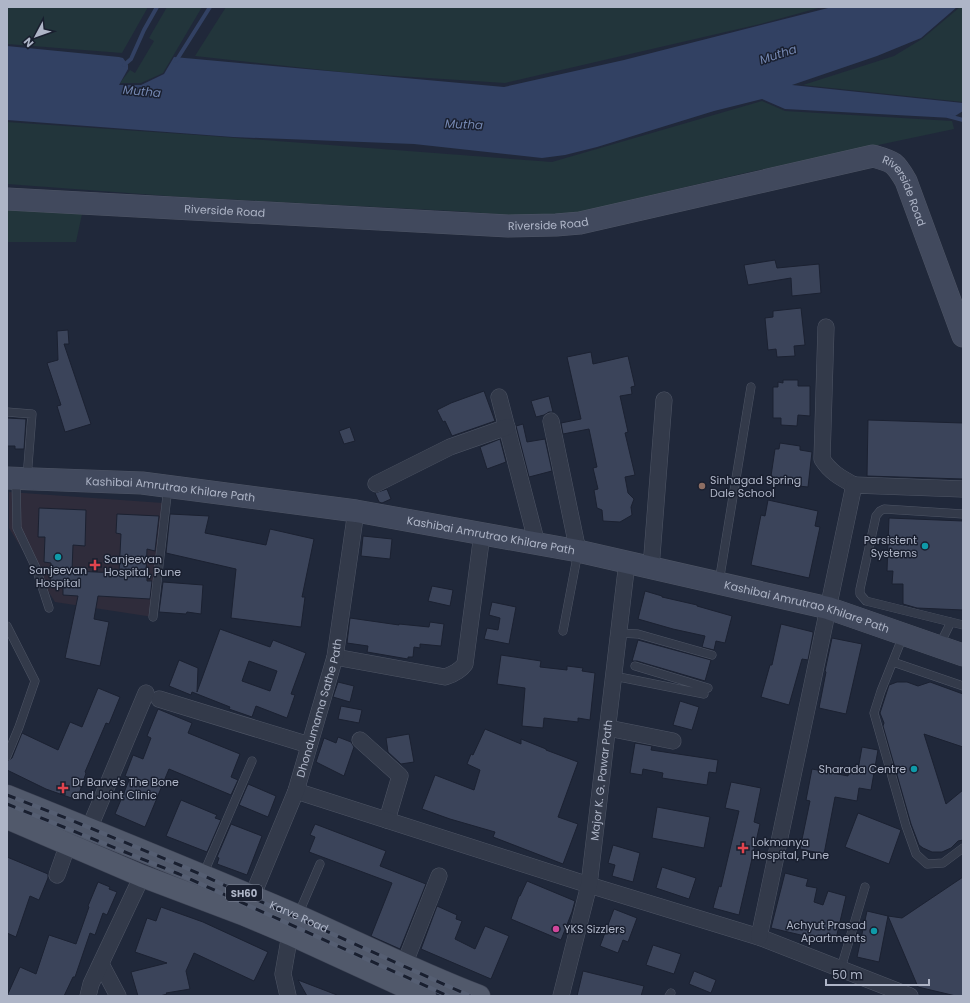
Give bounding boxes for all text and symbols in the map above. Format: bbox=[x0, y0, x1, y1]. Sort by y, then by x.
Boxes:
north arrow bbox=[16, 16, 56, 56]
text: N bbox=[20, 34, 37, 51]
water label: Mutha bbox=[757, 40, 799, 68]
water label: Mutha bbox=[122, 81, 162, 101]
water label: Mutha bbox=[445, 115, 483, 133]
street label: Riverside Road bbox=[880, 151, 930, 228]
street label: Riverside Road bbox=[184, 201, 265, 221]
street label: Riverside Road bbox=[508, 213, 590, 234]
place label: Sinhagad Spring Dale School bbox=[710, 472, 801, 501]
street label: Kashibai Amrutrao Khilare Path bbox=[85, 473, 256, 506]
marker: Sinhagad Spring Dale School bbox=[697, 481, 707, 491]
street label: Kashibai Amrutrao Khilare Path bbox=[405, 512, 576, 558]
place label: Persistent Systems bbox=[864, 532, 917, 561]
marker: Persistent Systems bbox=[920, 541, 930, 551]
place label: Sanjeevan Hospital, Pune bbox=[104, 551, 181, 580]
marker: Sanjeevan Hospital bbox=[53, 552, 63, 562]
marker: Sanjeevan Hospital, Pune bbox=[89, 559, 101, 571]
place label: Sanjeevan Hospital bbox=[29, 562, 87, 591]
street label: Kashibai Amrutrao Khilare Path bbox=[723, 577, 892, 637]
street label: Dhondumama Sathe Path bbox=[292, 638, 346, 779]
street label: Major K. G. Pawar Path bbox=[586, 719, 616, 842]
place label: Sharada Centre bbox=[818, 761, 906, 777]
marker: Sharada Centre bbox=[909, 764, 919, 774]
place label: Dr Barve's The Bone and Joint Clinic bbox=[72, 774, 179, 803]
marker: Dr Barve's The Bone and Joint Clinic bbox=[57, 782, 69, 794]
place label: Lokmanya Hospital, Pune bbox=[752, 834, 829, 863]
marker: Lokmanya Hospital, Pune bbox=[737, 842, 749, 854]
road number: SH60 bbox=[226, 885, 262, 901]
street label: Karve Road bbox=[267, 897, 331, 937]
place label: Achyut Prasad Apartments bbox=[786, 917, 866, 946]
place label: YKS Sizzlers bbox=[564, 921, 625, 937]
marker: YKS Sizzlers bbox=[551, 924, 561, 934]
marker: Achyut Prasad Apartments bbox=[869, 926, 879, 936]
scale bar bbox=[826, 961, 929, 987]
text: 50 m bbox=[832, 966, 863, 983]

